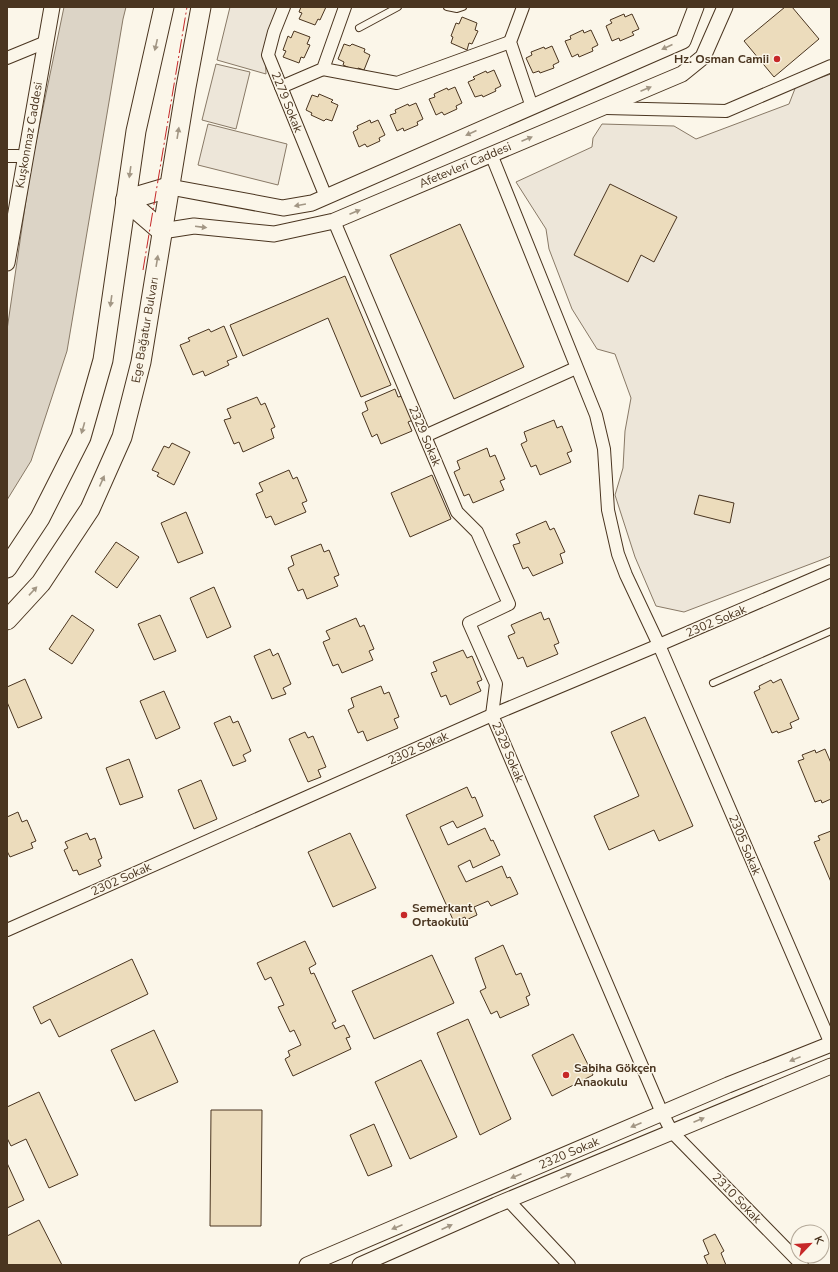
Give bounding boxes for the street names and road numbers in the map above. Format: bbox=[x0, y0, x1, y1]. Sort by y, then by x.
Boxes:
street label: 2279 Sokak bbox=[268, 69, 307, 136]
street label: Kuşkonmaz Caddesi bbox=[12, 81, 46, 189]
street label: Afetevleri Caddesi bbox=[416, 138, 514, 192]
street label: Ege Bağatur Bulvarı bbox=[128, 276, 162, 384]
street label: 2329 Sokak bbox=[405, 403, 445, 470]
street label: 2302 Sokak bbox=[683, 601, 750, 641]
street label: 2329 Sokak bbox=[488, 719, 528, 786]
street label: 2302 Sokak bbox=[385, 727, 452, 768]
street label: 2305 Sokak bbox=[725, 812, 765, 879]
street label: 2302 Sokak bbox=[88, 858, 155, 899]
street label: 2320 Sokak bbox=[536, 1133, 603, 1173]
street label: 2310 Sokak bbox=[709, 1169, 766, 1227]

